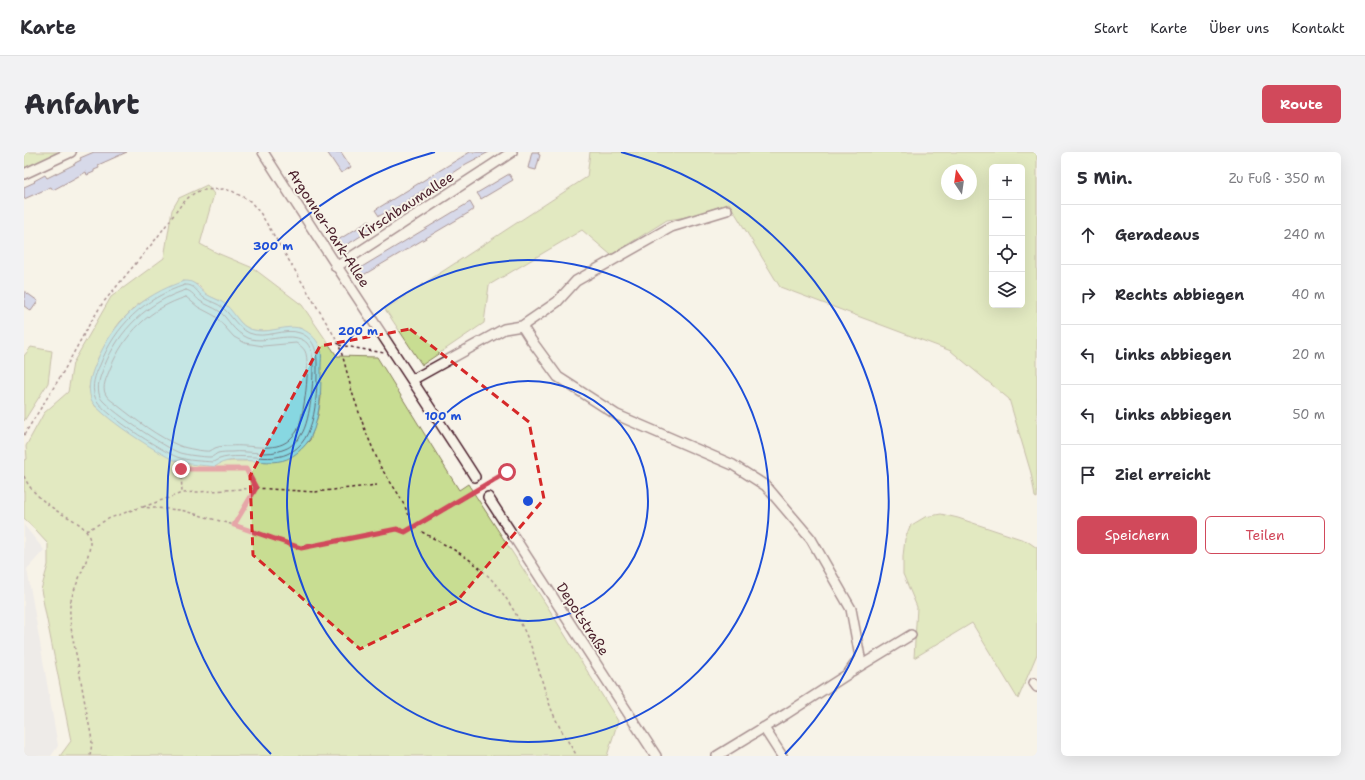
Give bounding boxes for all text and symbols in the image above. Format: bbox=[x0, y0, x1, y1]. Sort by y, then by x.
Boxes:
text: Karte bbox=[20, 15, 76, 40]
text: Start bbox=[1094, 19, 1128, 37]
text: Karte bbox=[1150, 19, 1187, 37]
text: Über uns bbox=[1209, 19, 1269, 37]
text: Kontakt bbox=[1291, 19, 1345, 37]
text: Anfahrt bbox=[24, 85, 140, 123]
button: Route bbox=[1262, 85, 1341, 123]
north arrow bbox=[941, 164, 977, 200]
map controls bbox=[989, 164, 1025, 308]
button: + bbox=[989, 164, 1025, 200]
street label: Argonner-Park-Allee bbox=[284, 165, 374, 291]
street label: Kirschbaumallee bbox=[355, 167, 457, 243]
text: 5 Min. bbox=[1077, 167, 1132, 189]
text: Zu Fuß · 350 m bbox=[1229, 170, 1325, 187]
button: − bbox=[989, 200, 1025, 236]
icon: ahead bbox=[1077, 224, 1099, 246]
text: Geradeaus bbox=[1115, 225, 1200, 245]
text: 240 m bbox=[1283, 226, 1325, 243]
button: locate bbox=[989, 236, 1025, 272]
text: 300 m bbox=[253, 238, 293, 254]
button: layers bbox=[989, 272, 1025, 308]
icon: right bbox=[1077, 284, 1099, 306]
text: Rechts abbiegen bbox=[1115, 285, 1244, 305]
text: 40 m bbox=[1291, 286, 1325, 303]
text: 200 m bbox=[338, 323, 378, 339]
icon: left bbox=[1077, 344, 1099, 366]
text: Links abbiegen bbox=[1115, 345, 1231, 365]
text: 20 m bbox=[1292, 346, 1325, 363]
icon: left bbox=[1077, 404, 1099, 426]
text: Links abbiegen bbox=[1115, 405, 1231, 425]
text: 50 m bbox=[1292, 406, 1325, 423]
text: 100 m bbox=[425, 408, 462, 424]
route end bbox=[172, 460, 190, 478]
route start bbox=[498, 463, 516, 481]
icon: arrive bbox=[1077, 464, 1099, 486]
text: Ziel erreicht bbox=[1115, 465, 1211, 485]
centre of rings bbox=[521, 494, 535, 508]
button: Speichern bbox=[1077, 516, 1197, 554]
button: Teilen bbox=[1205, 516, 1325, 554]
street label: Depotstraße bbox=[553, 579, 613, 659]

